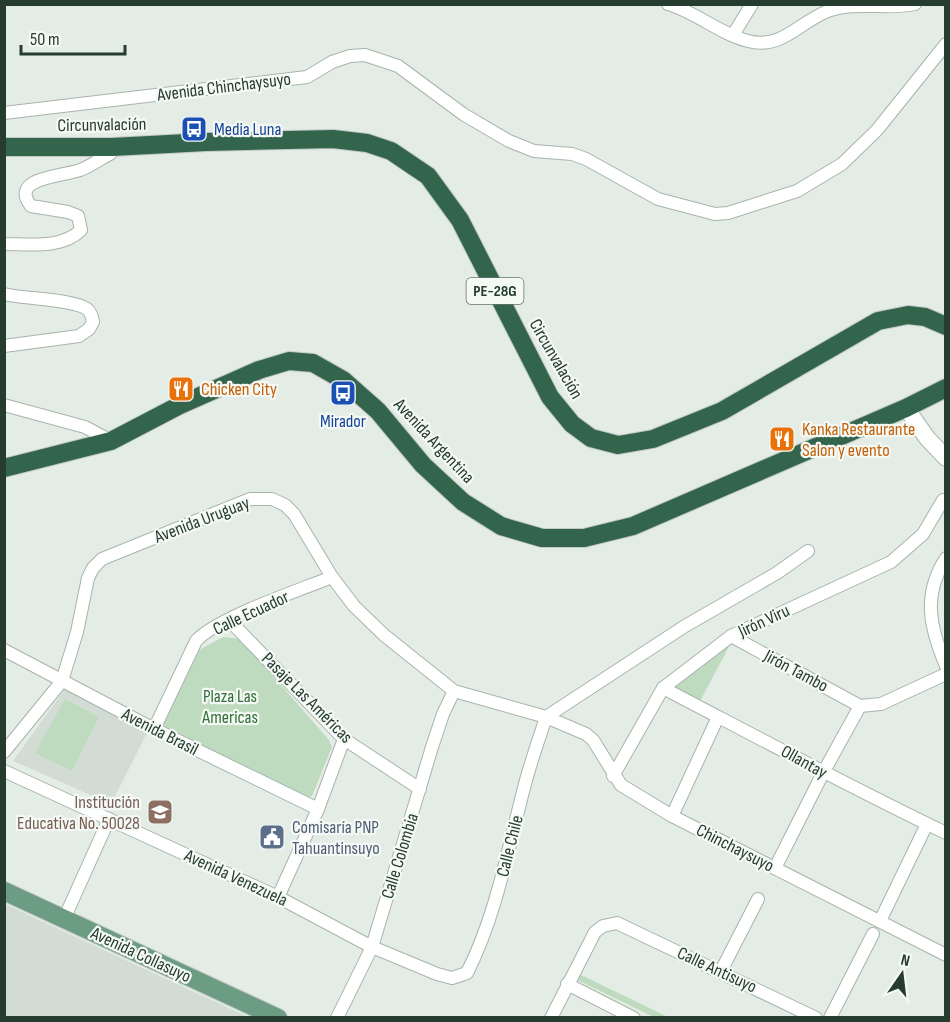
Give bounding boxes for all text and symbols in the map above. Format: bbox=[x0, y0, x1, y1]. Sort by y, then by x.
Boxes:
scale bar bbox=[21, 18, 124, 56]
text: 50 m bbox=[30, 29, 60, 50]
street label: Avenida Chinchaysuyo bbox=[155, 68, 292, 106]
street label: Circunvalación bbox=[57, 114, 147, 136]
bus stop icon: Media Luna bbox=[179, 114, 209, 144]
place label: Media Luna bbox=[214, 119, 281, 140]
road number: PE-28G bbox=[466, 278, 524, 304]
street label: Circunvalación bbox=[525, 315, 587, 403]
restaurant icon: Chicken City bbox=[166, 374, 196, 404]
bus stop icon: Mirador bbox=[328, 378, 358, 408]
place label: Chicken City bbox=[201, 379, 277, 400]
street label: Avenida Argentina bbox=[389, 394, 479, 488]
place label: Mirador bbox=[320, 411, 366, 432]
place label: Kanka Restaurante Salon y evento bbox=[802, 419, 915, 461]
restaurant icon: Kanka Restaurante Salon y evento bbox=[767, 424, 797, 454]
street label: Avenida Uruguay bbox=[151, 492, 252, 548]
street label: Calle Ecuador bbox=[210, 586, 292, 640]
street label: Jirón Viru bbox=[734, 600, 793, 642]
street label: Jirón Tambo bbox=[760, 645, 832, 697]
street label: Pasaje Las Américas bbox=[257, 648, 357, 748]
park label: Plaza Las Americas bbox=[201, 686, 258, 728]
street label: Avenida Brasil bbox=[117, 703, 202, 760]
street label: Ollantay bbox=[777, 741, 831, 783]
place label: Institución Educativa No. 50028 bbox=[17, 792, 140, 834]
school or university icon: Institución Educativa No. 50028 bbox=[145, 797, 175, 827]
street label: Calle Colombia bbox=[377, 811, 423, 901]
street label: Calle Chile bbox=[492, 813, 528, 879]
place label: Comisaría PNP Tahuantinsuyo bbox=[292, 817, 380, 859]
street label: Chinchaysuyo bbox=[693, 819, 777, 877]
public building icon: Comisaría PNP Tahuantinsuyo bbox=[257, 822, 287, 852]
street label: Avenida Venezuela bbox=[180, 845, 291, 911]
street label: Avenida Collasuyo bbox=[87, 922, 194, 987]
street label: Calle Antisuyo bbox=[674, 942, 760, 998]
north arrow bbox=[872, 944, 932, 1004]
text: N bbox=[899, 951, 912, 971]

